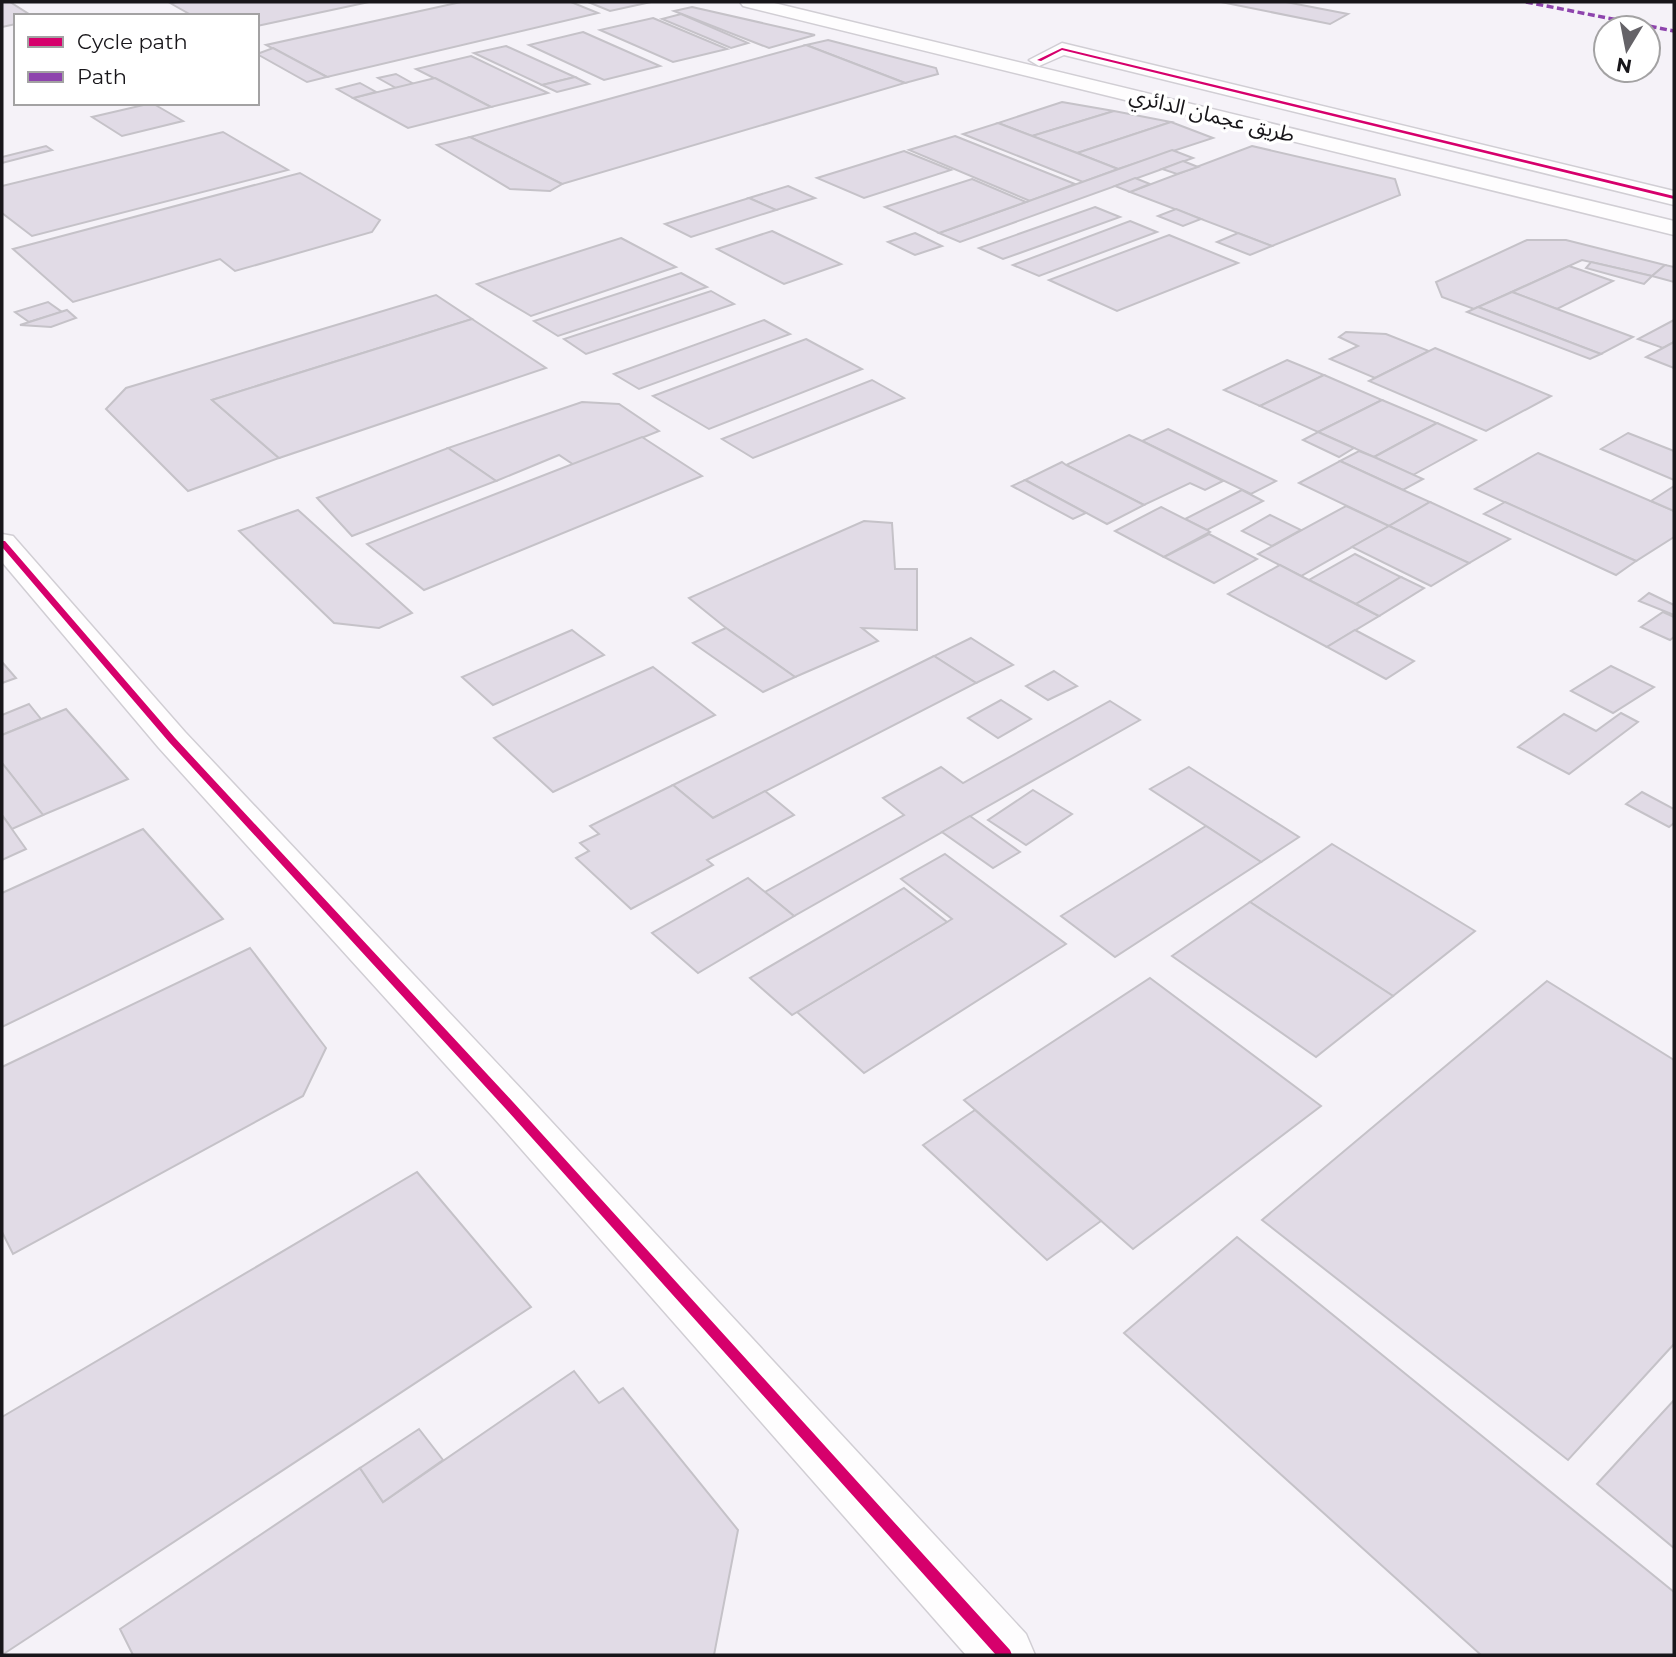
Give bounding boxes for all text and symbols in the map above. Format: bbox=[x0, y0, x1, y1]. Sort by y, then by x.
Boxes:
legend bbox=[14, 14, 259, 105]
north arrow bbox=[1592, 14, 1662, 84]
text: Cycle path bbox=[77, 29, 188, 54]
text: N bbox=[1615, 53, 1634, 78]
text: Path bbox=[77, 64, 127, 89]
street label: طريق عجمان الدائري bbox=[1126, 82, 1297, 151]

